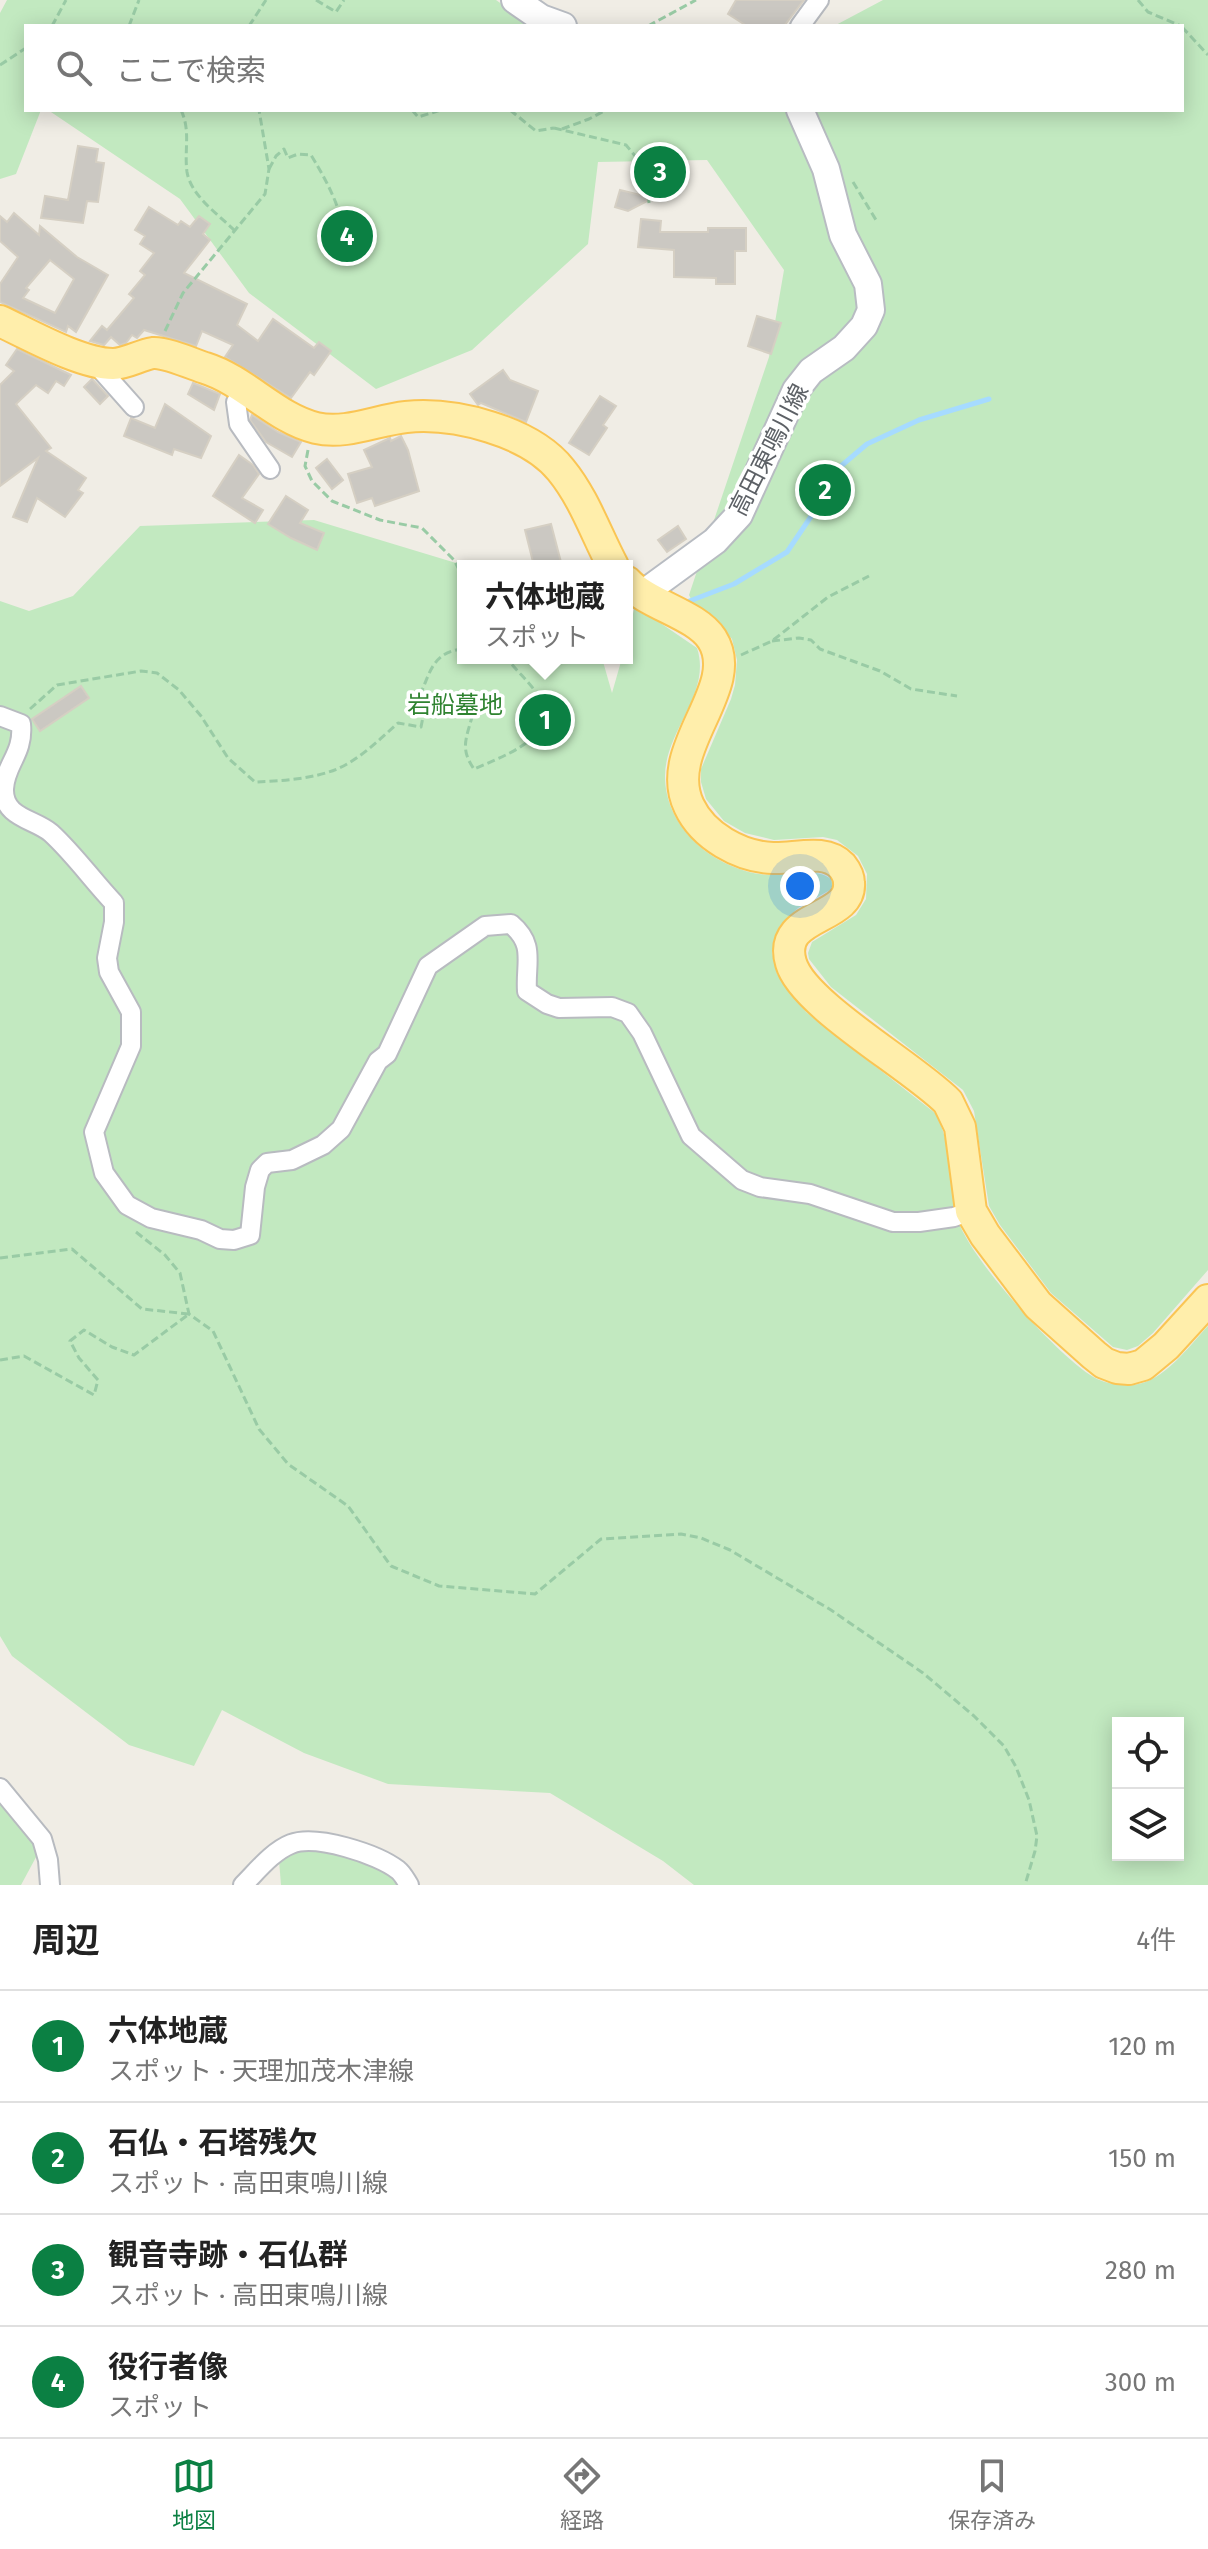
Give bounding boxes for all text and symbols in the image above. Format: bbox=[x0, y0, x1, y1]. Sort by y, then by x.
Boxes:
search box bbox=[24, 24, 1184, 112]
icon: search bbox=[52, 46, 96, 90]
text: ここで検索 bbox=[116, 53, 266, 89]
pin: 3 bbox=[634, 142, 686, 202]
pin: 4 bbox=[321, 206, 373, 266]
street label: 高田東鳴川線 bbox=[724, 379, 814, 521]
pin: 2 bbox=[799, 460, 851, 520]
popup bbox=[457, 560, 633, 664]
text: 六体地蔵 bbox=[485, 579, 605, 615]
text: スポット bbox=[485, 622, 589, 653]
pin: 1 bbox=[519, 690, 571, 750]
park label: 岩船墓地 bbox=[407, 691, 503, 719]
your location bbox=[780, 866, 820, 906]
map controls bbox=[1112, 1717, 1184, 1861]
button: locate bbox=[1112, 1717, 1184, 1789]
button: layers bbox=[1112, 1789, 1184, 1861]
text: 周辺 bbox=[32, 1920, 100, 1961]
text: 4件 bbox=[1136, 1925, 1176, 1956]
text: 六体地蔵 bbox=[108, 2013, 228, 2049]
text: 1 bbox=[52, 2031, 64, 2062]
text: 120 m bbox=[1108, 2031, 1176, 2062]
text: スポット · 天理加茂木津線 bbox=[108, 2056, 414, 2087]
text: 石仏・石塔残欠 bbox=[108, 2125, 318, 2161]
text: 2 bbox=[51, 2143, 65, 2174]
text: 150 m bbox=[1108, 2143, 1176, 2174]
text: スポット · 高田東鳴川線 bbox=[108, 2168, 388, 2199]
text: 観音寺跡・石仏群 bbox=[108, 2237, 348, 2273]
text: 3 bbox=[51, 2255, 65, 2286]
text: 280 m bbox=[1105, 2255, 1176, 2286]
text: スポット · 高田東鳴川線 bbox=[108, 2280, 388, 2311]
text: 役行者像 bbox=[108, 2349, 228, 2385]
text: 4 bbox=[51, 2367, 65, 2398]
text: 300 m bbox=[1105, 2367, 1176, 2398]
text: スポット bbox=[108, 2392, 212, 2423]
tab: 地図 bbox=[172, 2454, 216, 2534]
tab: 経路 bbox=[560, 2454, 604, 2534]
tab: 保存済み bbox=[948, 2454, 1036, 2534]

